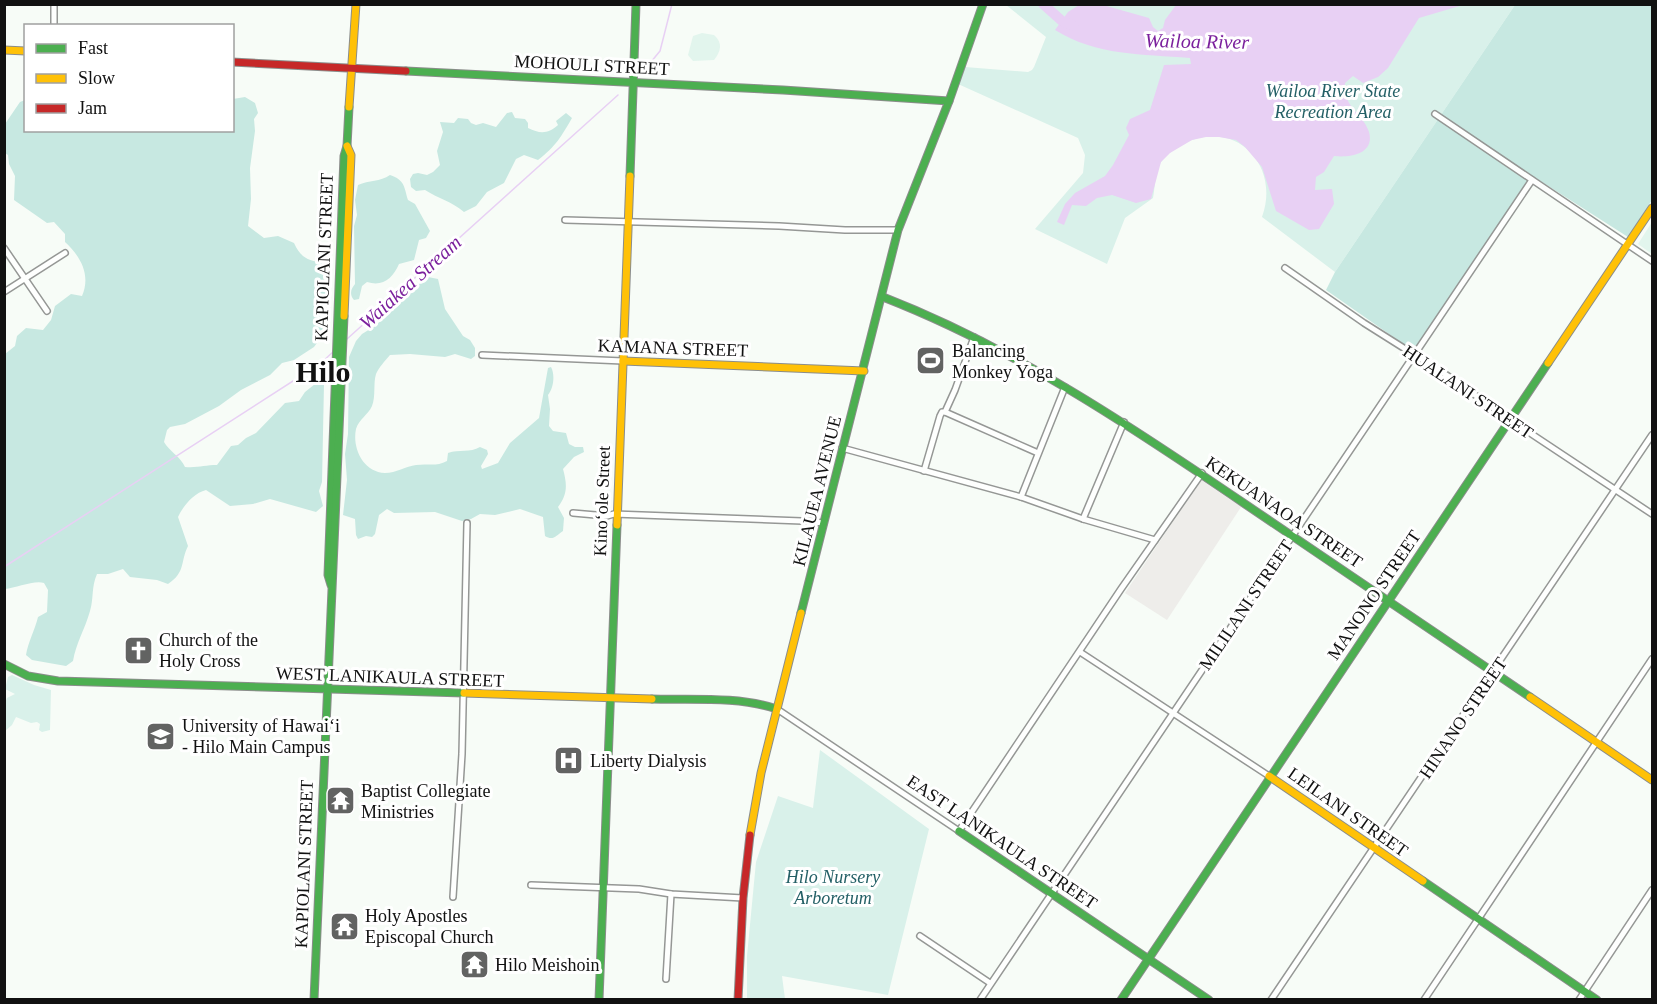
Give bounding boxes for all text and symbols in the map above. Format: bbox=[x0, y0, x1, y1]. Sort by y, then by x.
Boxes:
legend bbox=[24, 24, 234, 132]
water label: Wailoa River bbox=[1145, 29, 1250, 53]
text: Fast bbox=[78, 38, 108, 58]
street label: MOHOULI STREET bbox=[514, 51, 670, 79]
text: Slow bbox=[78, 68, 115, 88]
park label: Wailoa River State Recreation Area bbox=[1266, 81, 1400, 122]
text: Jam bbox=[78, 98, 107, 118]
street label: KAPIOLANI STREET bbox=[311, 172, 337, 342]
water label: Waiakea Stream bbox=[355, 231, 465, 333]
street label: KAMANA STREET bbox=[597, 335, 749, 361]
place label: Balancing Monkey Yoga bbox=[952, 341, 1053, 382]
street label: HUALANI STREET bbox=[1399, 341, 1537, 443]
sports icon: Balancing Monkey Yoga bbox=[915, 345, 947, 377]
district label: Hilo bbox=[295, 355, 351, 388]
street label: KILAUEA AVENUE bbox=[789, 414, 845, 568]
street label: Kinoʻole Street bbox=[590, 445, 614, 557]
street label: KEKUANAOA STREET bbox=[1202, 452, 1366, 572]
street label: MANONO STREET bbox=[1323, 527, 1425, 663]
street label: MILILANI STREET bbox=[1195, 536, 1297, 674]
place label: Church of the Holy Cross bbox=[159, 630, 258, 671]
church icon: Church of the Holy Cross bbox=[122, 634, 154, 666]
street label: HINANO STREET bbox=[1415, 654, 1511, 782]
street label: WEST LANIKAULA STREET bbox=[275, 663, 505, 691]
place label: University of Hawaiʻi - Hilo Main Campus bbox=[182, 716, 340, 757]
school or university icon: University of Hawaiʻi - Hilo Main Campus bbox=[145, 720, 177, 752]
hospital icon: Liberty Dialysis bbox=[553, 745, 585, 777]
place label: Liberty Dialysis bbox=[590, 751, 706, 771]
street label: LEILANI STREET bbox=[1284, 763, 1412, 861]
street label: EAST LANIKAULA STREET bbox=[903, 771, 1101, 913]
street label: KAPIOLANI STREET bbox=[291, 779, 317, 949]
place label: Baptist Collegiate Ministries bbox=[361, 781, 490, 822]
temple icon: Baptist Collegiate Ministries bbox=[324, 785, 356, 817]
park label: Hilo Nursery Arboretum bbox=[785, 867, 880, 908]
place label: Holy Apostles Episcopal Church bbox=[365, 906, 493, 947]
temple icon: Holy Apostles Episcopal Church bbox=[328, 910, 360, 942]
temple icon: Hilo Meishoin bbox=[458, 949, 490, 981]
place label: Hilo Meishoin bbox=[495, 955, 600, 975]

